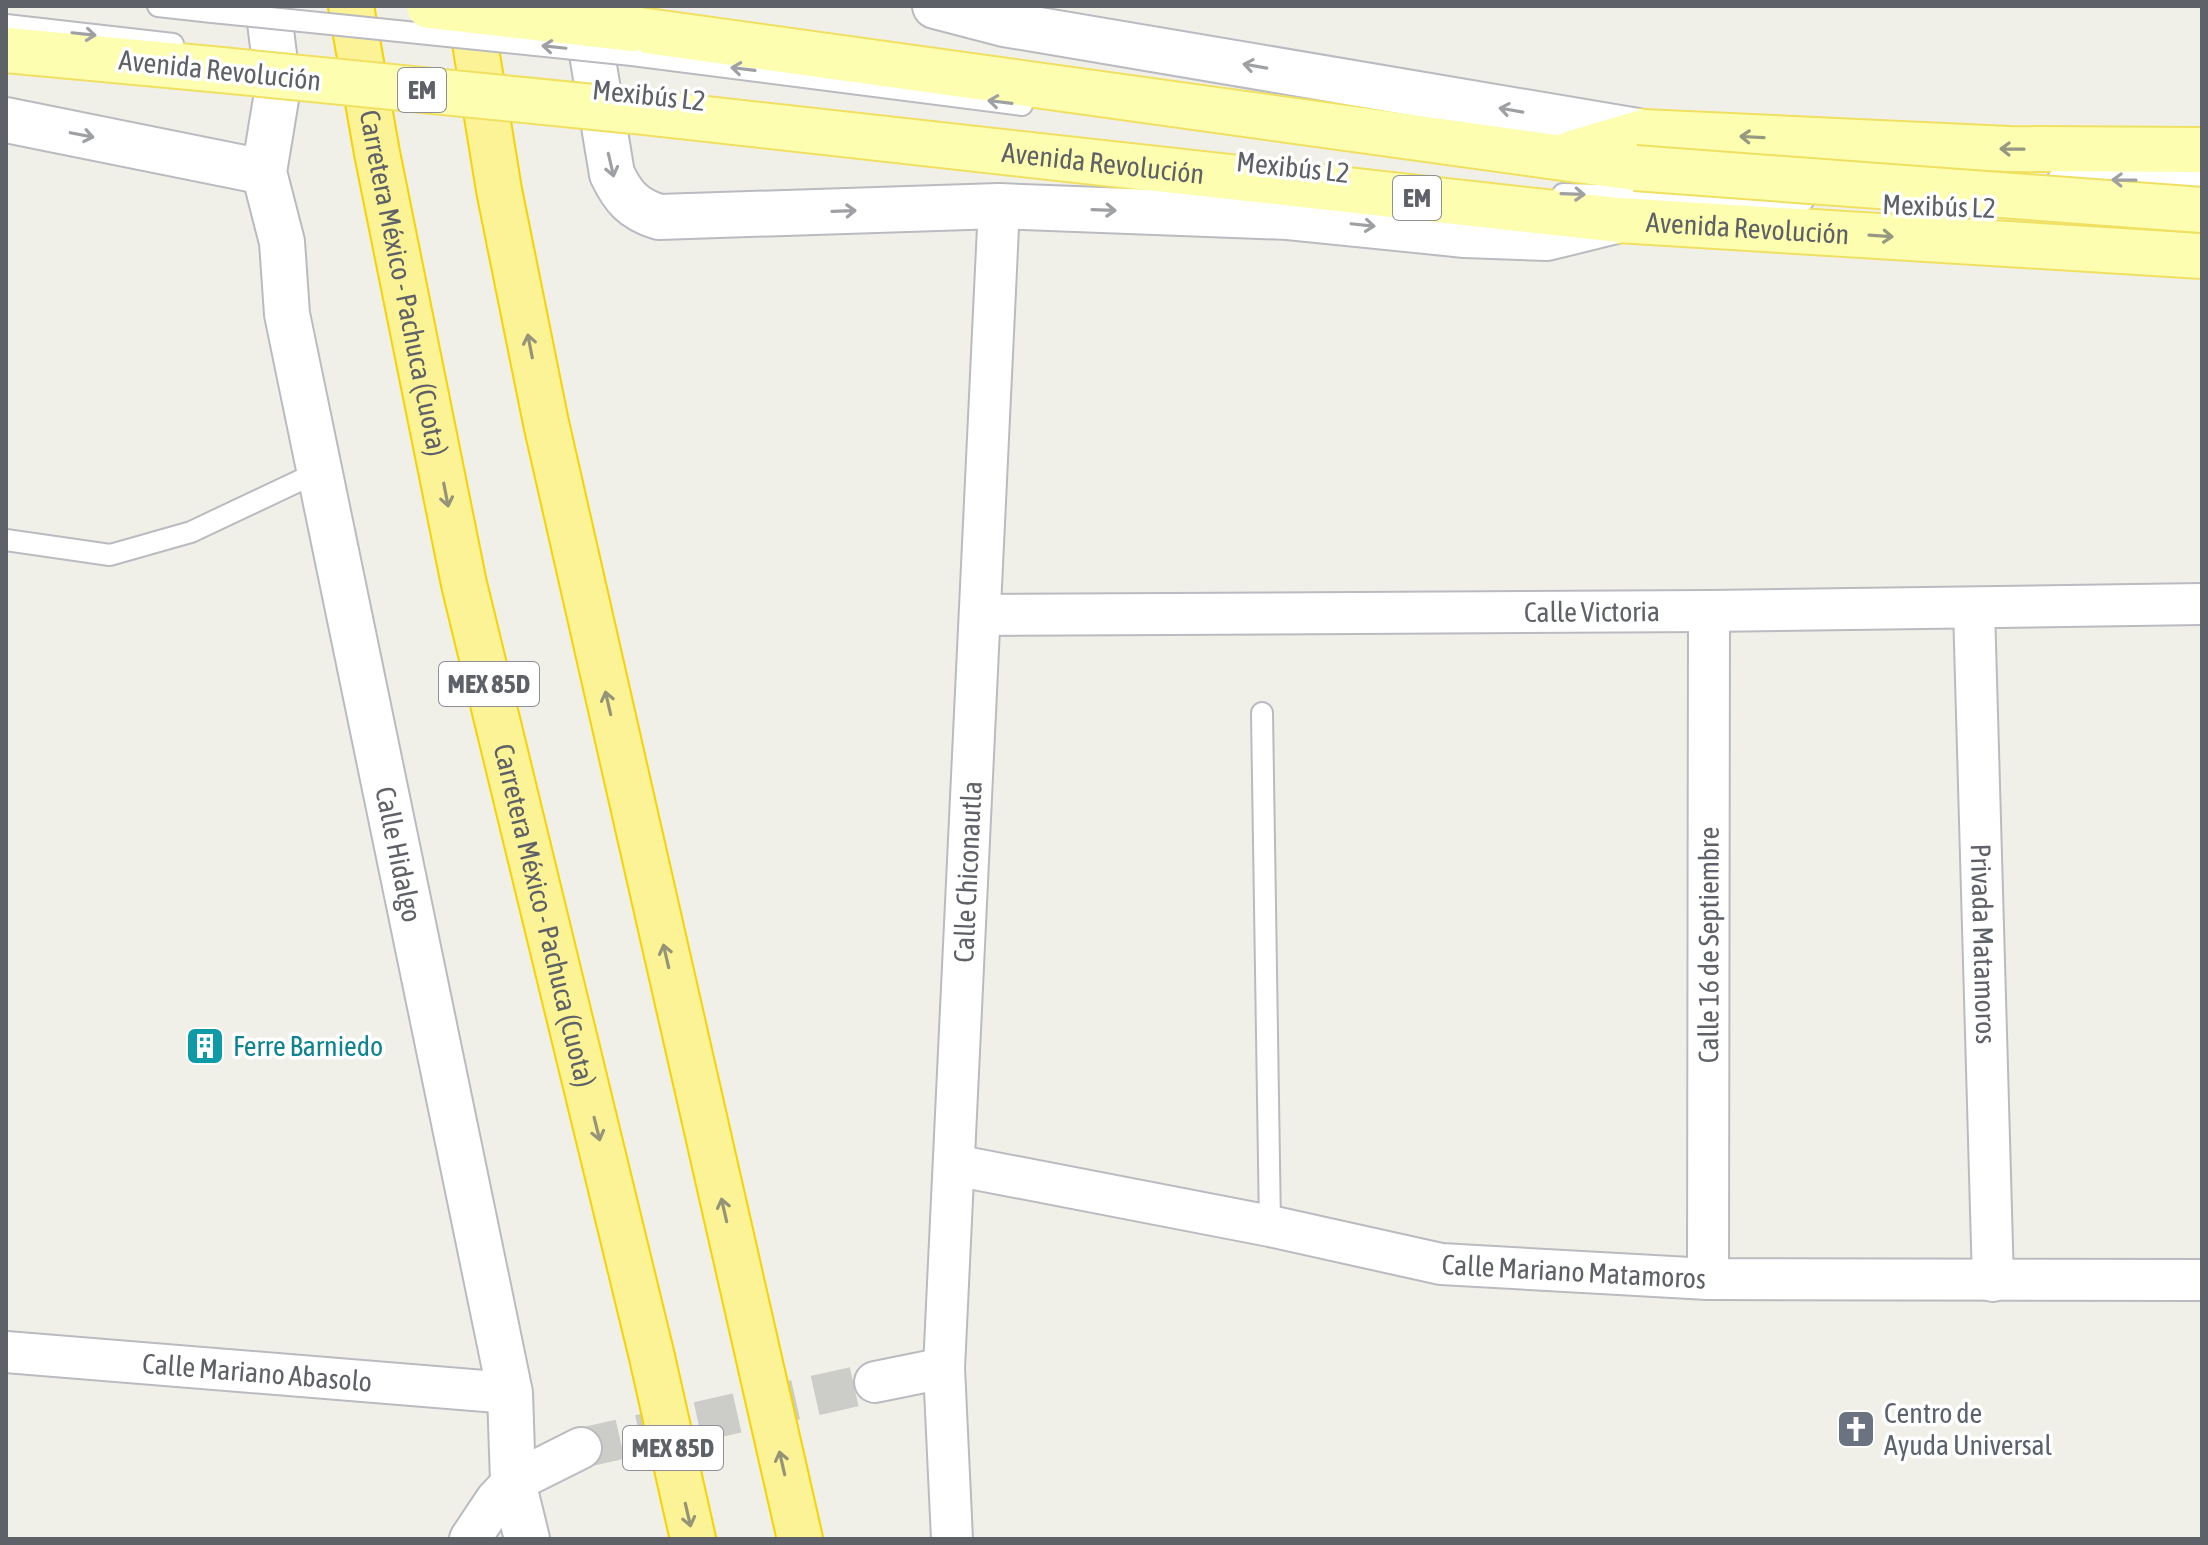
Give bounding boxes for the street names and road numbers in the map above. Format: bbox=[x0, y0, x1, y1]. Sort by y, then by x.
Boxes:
street label: Avenida Revolución bbox=[117, 43, 323, 97]
road number: EM bbox=[398, 68, 446, 112]
street label: Mexibús L2 bbox=[591, 73, 707, 117]
street label: Carretera México - Pachuca (Cuota) bbox=[354, 108, 454, 459]
street label: Avenida Revolución bbox=[1000, 136, 1206, 190]
street label: Mexibús L2 bbox=[1235, 145, 1351, 189]
road number: EM bbox=[1393, 176, 1441, 220]
street label: Mexibús L2 bbox=[1882, 188, 1996, 224]
street label: Avenida Revolución bbox=[1645, 206, 1850, 250]
street label: Calle Victoria bbox=[1524, 595, 1660, 628]
road number: MEX 85D bbox=[439, 662, 539, 706]
street label: Carretera México - Pachuca (Cuota) bbox=[487, 741, 602, 1090]
street label: Calle Chiconautla bbox=[947, 780, 988, 963]
street label: Calle Hidalgo bbox=[369, 784, 428, 925]
street label: Calle 16 de Septiembre bbox=[1692, 827, 1725, 1063]
street label: Privada Matamoros bbox=[1965, 843, 2002, 1045]
street label: Calle Mariano Matamoros bbox=[1441, 1248, 1707, 1295]
street label: Calle Mariano Abasolo bbox=[141, 1347, 373, 1398]
road number: MEX 85D bbox=[623, 1426, 723, 1470]

